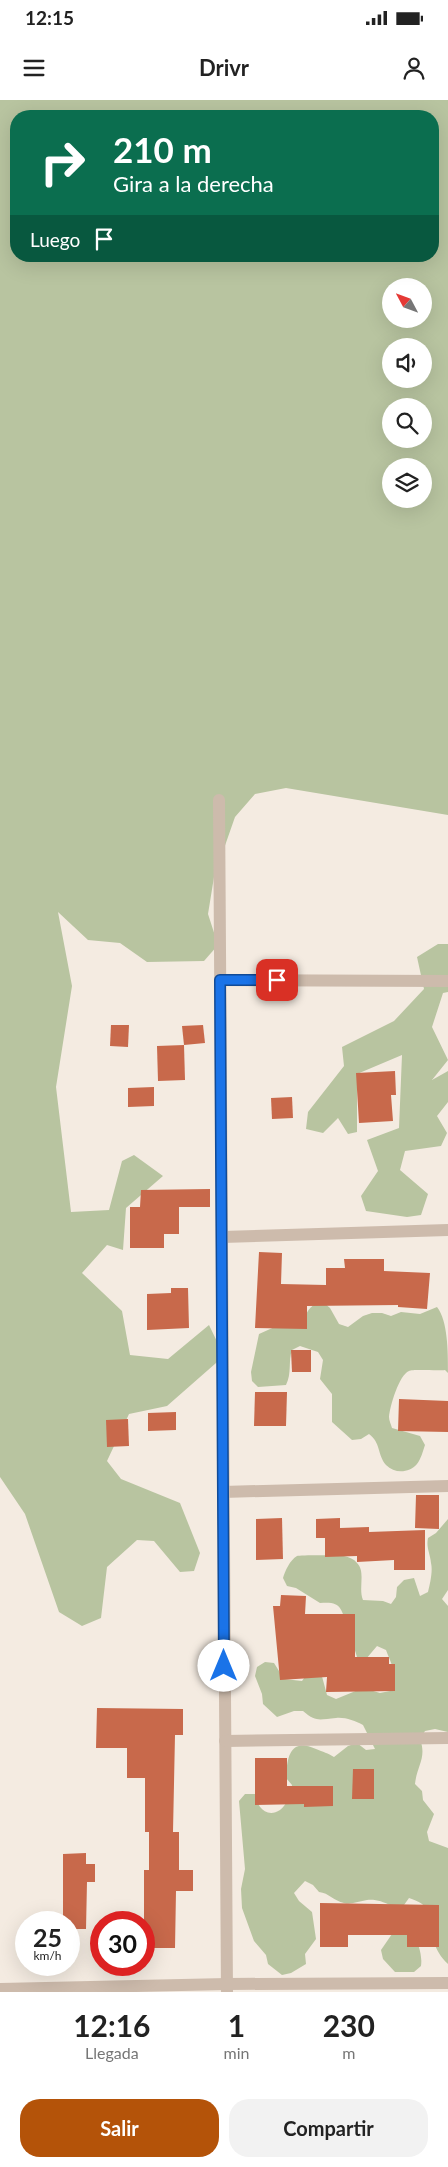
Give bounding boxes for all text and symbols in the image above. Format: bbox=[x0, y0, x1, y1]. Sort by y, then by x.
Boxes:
text: 12:15 bbox=[25, 6, 74, 29]
icon: menu bbox=[20, 54, 48, 82]
text: Drivr bbox=[199, 54, 249, 81]
icon: person bbox=[400, 54, 428, 82]
text: 210 m bbox=[113, 128, 212, 170]
icon: right bbox=[30, 130, 95, 195]
text: Gira a la derecha bbox=[113, 170, 274, 197]
icon: arrive bbox=[90, 225, 118, 253]
text: Luego bbox=[30, 228, 80, 251]
north arrow bbox=[382, 278, 432, 328]
map controls bbox=[382, 278, 432, 508]
button: sound bbox=[382, 338, 432, 388]
button: search bbox=[382, 398, 432, 448]
button: layers bbox=[382, 458, 432, 508]
pin bbox=[256, 959, 298, 1001]
icon: arrive bbox=[263, 966, 291, 994]
position arrow bbox=[197, 1639, 249, 1691]
speed limit sign: 30 bbox=[90, 1911, 155, 1976]
text: 25 bbox=[33, 1922, 62, 1952]
text: km/h bbox=[33, 1948, 62, 1963]
text: 12:16 bbox=[73, 2007, 150, 2043]
text: 1 bbox=[228, 2007, 245, 2043]
text: 230 bbox=[323, 2007, 375, 2043]
text: Llegada bbox=[85, 2043, 139, 2062]
text: min bbox=[224, 2043, 250, 2062]
text: m bbox=[342, 2043, 355, 2062]
button: Salir bbox=[20, 2099, 219, 2157]
button: Compartir bbox=[229, 2099, 428, 2157]

